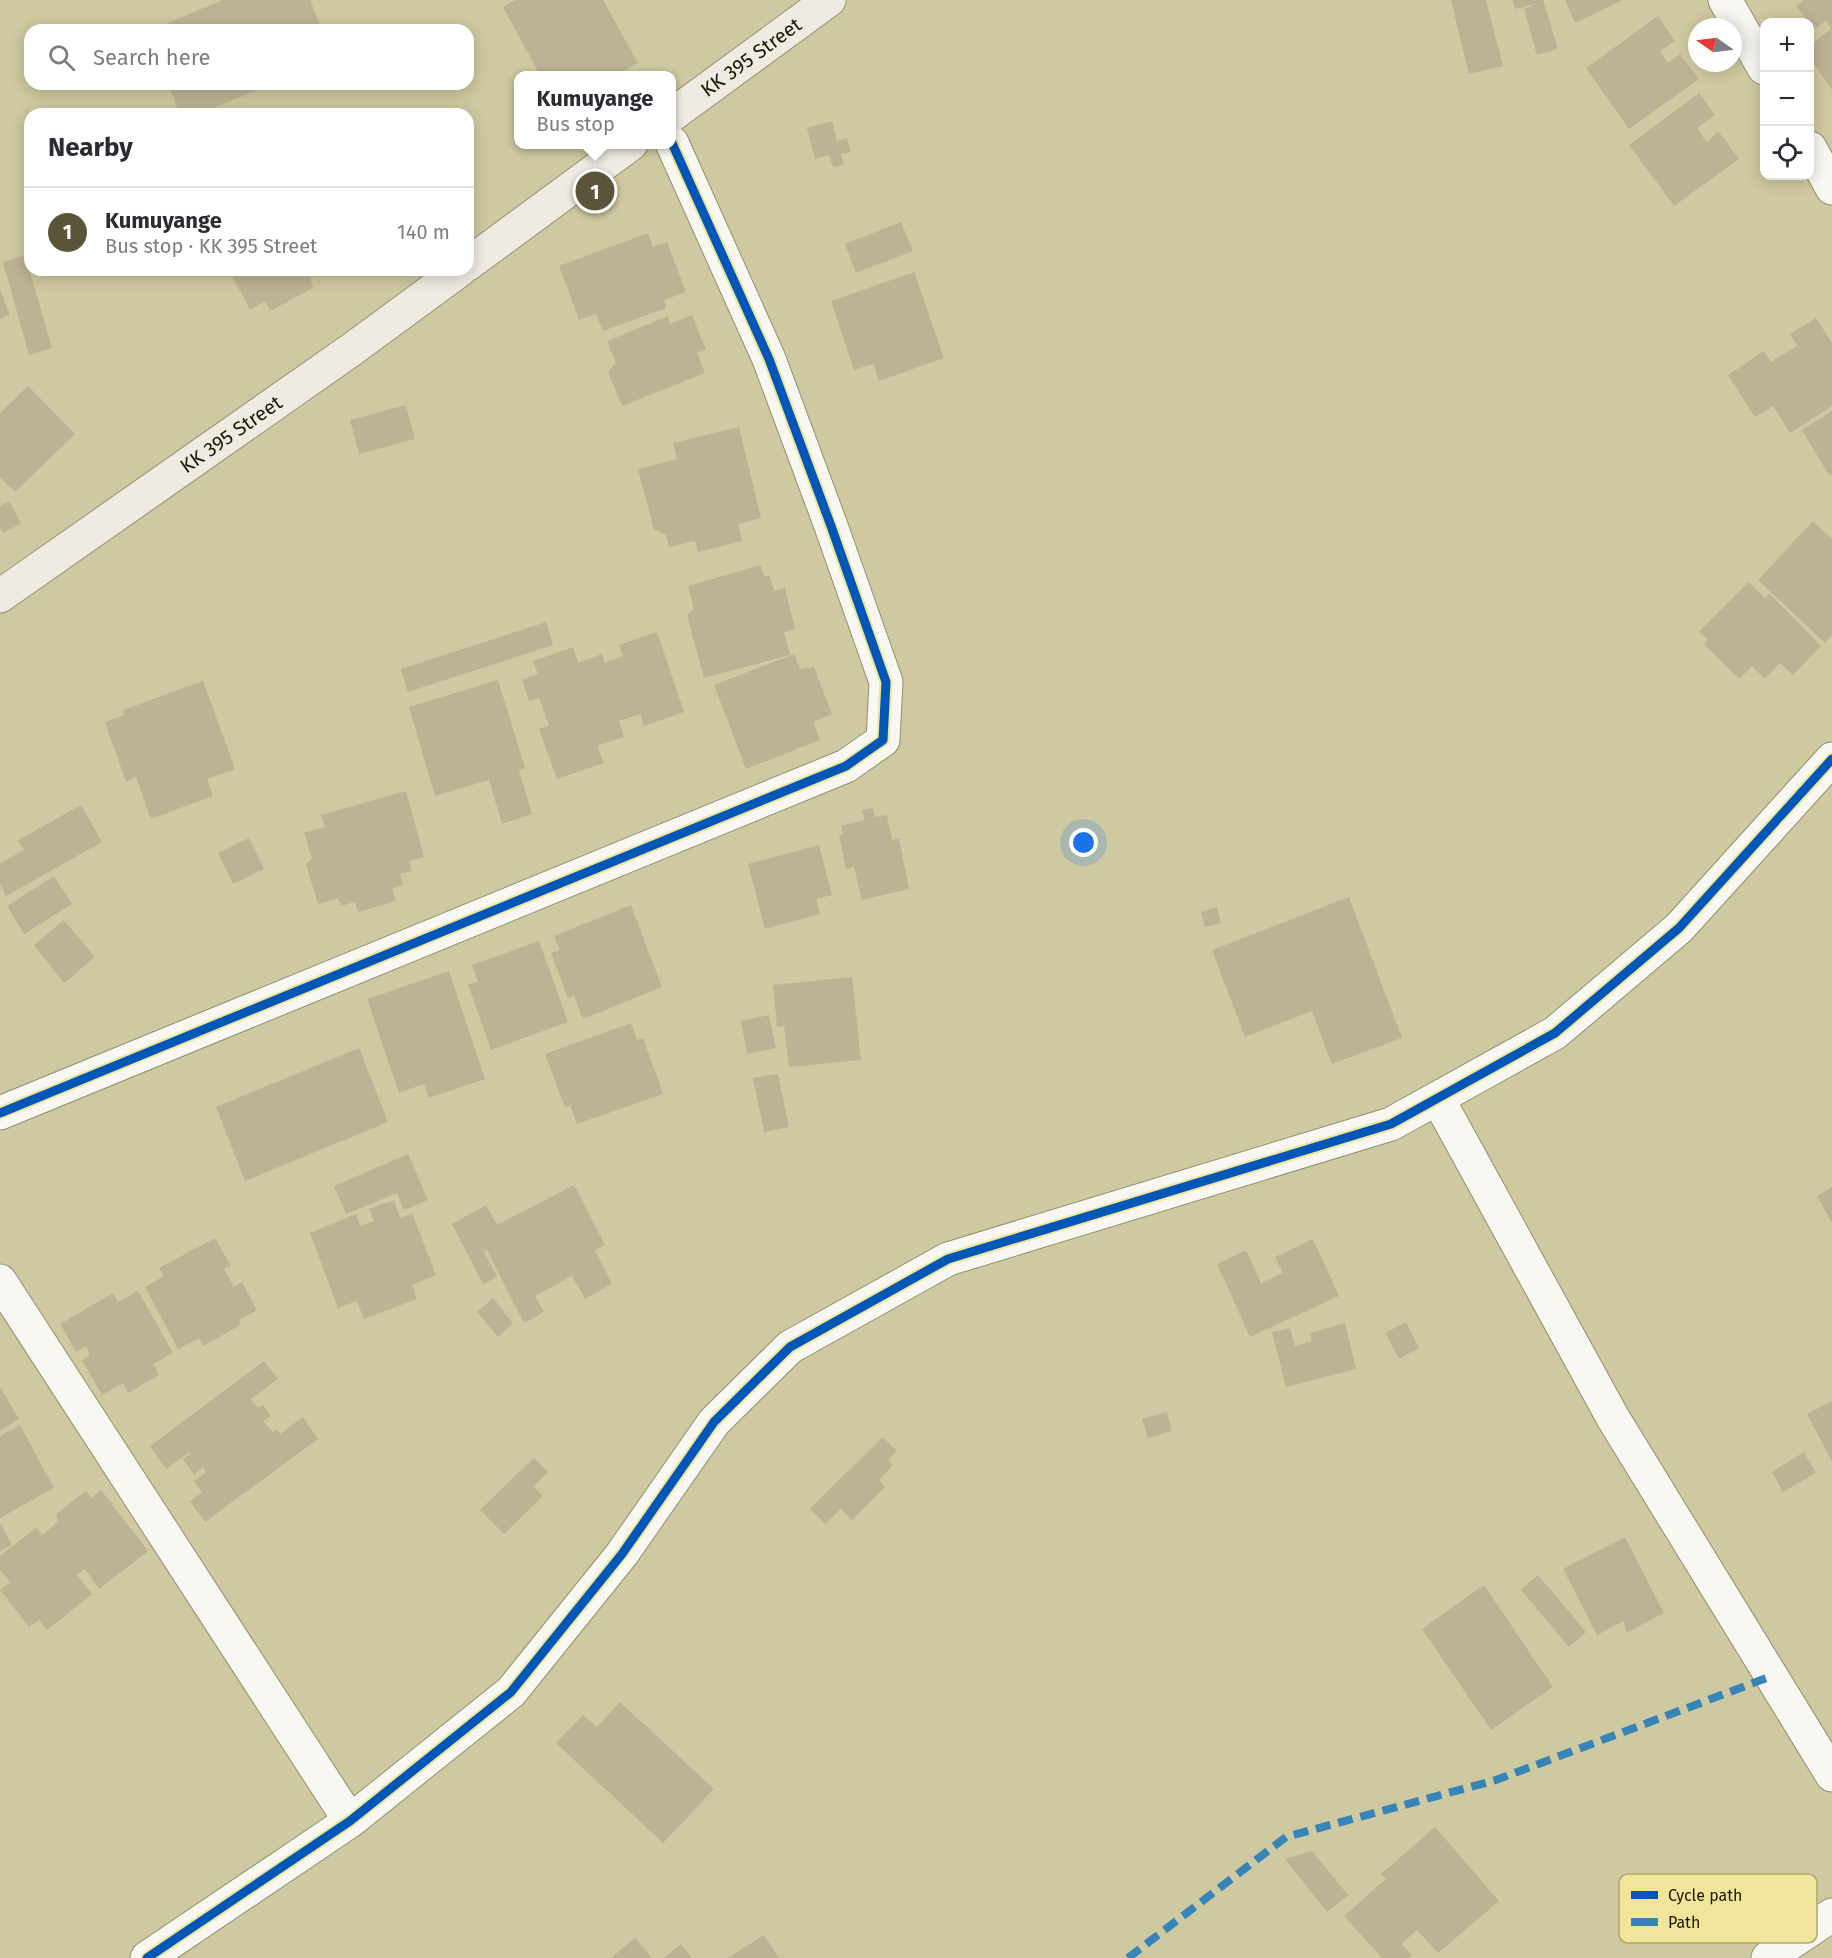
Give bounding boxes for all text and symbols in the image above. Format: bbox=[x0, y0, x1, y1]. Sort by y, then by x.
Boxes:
street label: KK 395 Street bbox=[696, 12, 807, 102]
north arrow bbox=[1688, 18, 1742, 72]
map controls bbox=[1760, 18, 1814, 180]
button: + bbox=[1760, 18, 1814, 72]
search box bbox=[24, 24, 474, 90]
icon: search bbox=[45, 41, 78, 74]
text: Search here bbox=[93, 44, 211, 71]
popup bbox=[514, 71, 676, 149]
button: − bbox=[1760, 72, 1814, 126]
text: Kumuyange bbox=[537, 85, 653, 112]
text: Bus stop bbox=[537, 112, 615, 136]
button: locate bbox=[1760, 126, 1814, 180]
text: Nearby bbox=[48, 132, 133, 163]
pin: 1 bbox=[576, 168, 614, 213]
text: Kumuyange bbox=[105, 207, 222, 234]
text: 1 bbox=[63, 220, 72, 244]
text: 140 m bbox=[397, 220, 450, 244]
text: Bus stop · KK 395 Street bbox=[105, 234, 317, 258]
street label: KK 395 Street bbox=[175, 390, 287, 478]
your location bbox=[1069, 828, 1098, 857]
legend bbox=[1619, 1874, 1817, 1943]
text: Cycle path bbox=[1668, 1886, 1742, 1905]
text: Path bbox=[1668, 1913, 1700, 1932]

